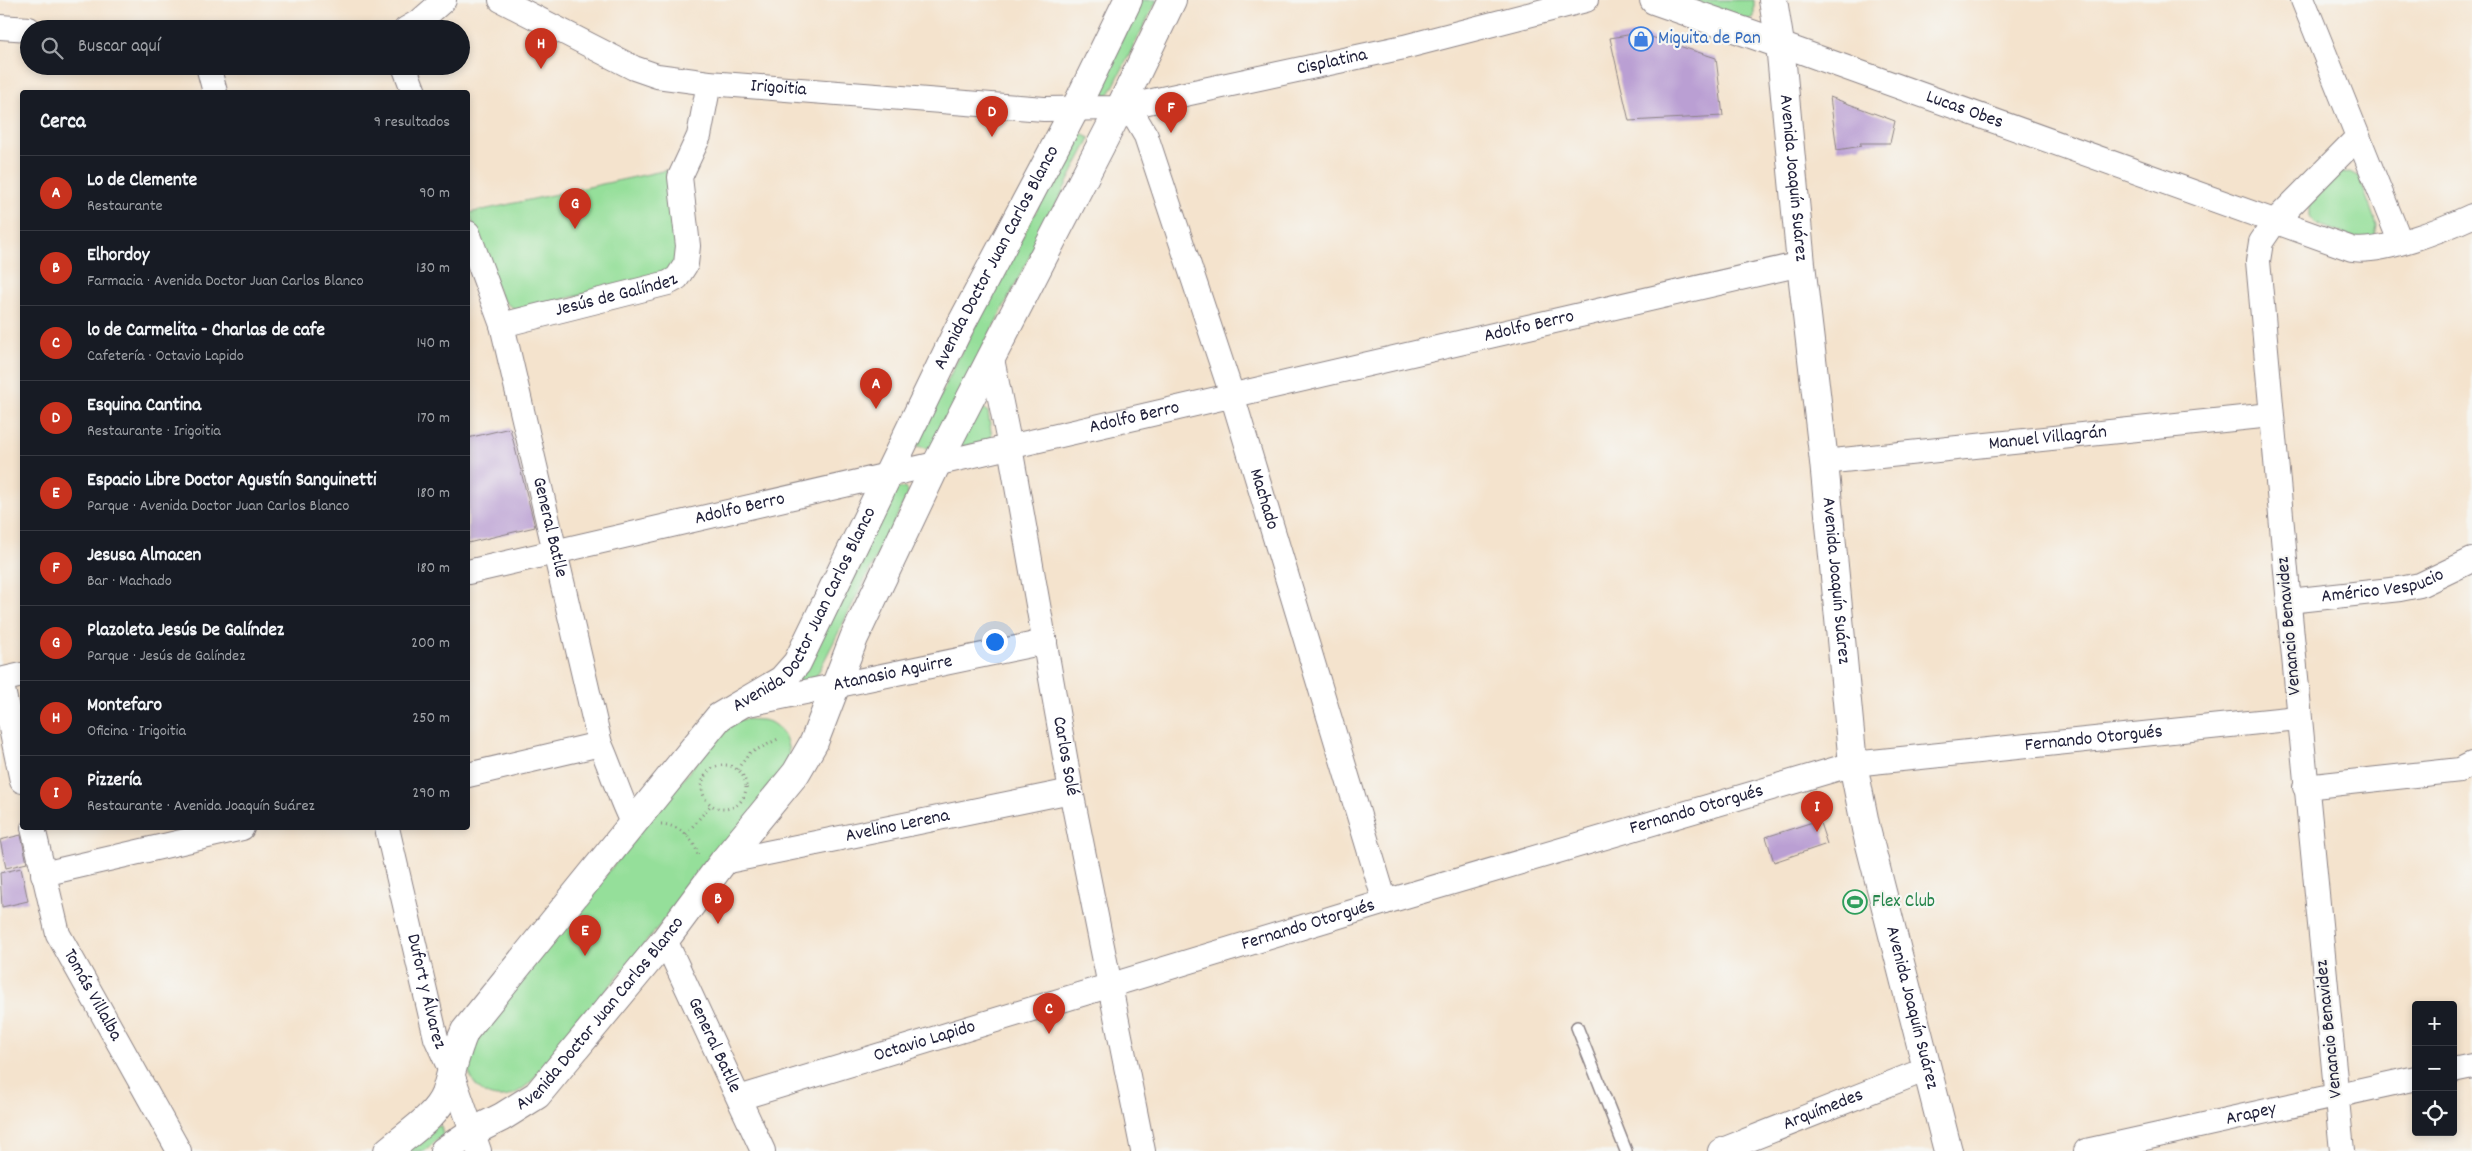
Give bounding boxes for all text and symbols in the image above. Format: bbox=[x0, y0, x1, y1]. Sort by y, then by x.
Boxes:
search box bbox=[20, 20, 470, 75]
shop icon: Miguita de Pan bbox=[1628, 26, 1654, 52]
place label: Miguita de Pan bbox=[1658, 26, 1761, 53]
pin: H bbox=[525, 28, 557, 69]
icon: search bbox=[38, 34, 66, 62]
text: Buscar aquí bbox=[78, 34, 160, 61]
street label: Cisplatina bbox=[1294, 42, 1371, 83]
street label: Irigoitia bbox=[750, 73, 809, 104]
street label: Lucas Obes bbox=[1922, 84, 2007, 136]
pin: F bbox=[1155, 92, 1187, 133]
street label: Avenida Joaquín Suárez bbox=[1771, 93, 1814, 263]
pin: D bbox=[976, 96, 1008, 137]
text: Cerca bbox=[40, 108, 86, 138]
text: 9 resultados bbox=[374, 111, 450, 134]
street label: Avenida Doctor Juan Carlos Blanco bbox=[927, 141, 1067, 374]
text: Lo de Clemente bbox=[87, 168, 197, 195]
text: A bbox=[52, 182, 60, 205]
text: 90 m bbox=[419, 182, 450, 205]
pin: G bbox=[559, 188, 591, 229]
text: Restaurante bbox=[87, 195, 163, 218]
text: Elhordoy bbox=[87, 243, 149, 270]
text: B bbox=[52, 257, 60, 280]
text: 130 m bbox=[416, 257, 450, 280]
street label: Jesús de Galíndez bbox=[552, 267, 683, 325]
text: Farmacia · Avenida Doctor Juan Carlos Blanco bbox=[87, 270, 364, 293]
street label: Adolfo Berro bbox=[1481, 303, 1577, 350]
text: lo de Carmelita - Charlas de cafe bbox=[87, 318, 325, 345]
text: C bbox=[52, 332, 60, 355]
text: 140 m bbox=[416, 332, 450, 355]
text: Cafetería · Octavio Lapido bbox=[87, 345, 244, 368]
pin: A bbox=[860, 368, 892, 409]
text: Esquina Cantina bbox=[87, 393, 201, 420]
street label: Adolfo Berro bbox=[1087, 395, 1182, 442]
text: D bbox=[52, 407, 60, 430]
text: 170 m bbox=[417, 407, 450, 430]
street label: Manuel Villagrán bbox=[1987, 419, 2108, 458]
text: Restaurante · Irigoitia bbox=[87, 420, 221, 443]
street label: Machado bbox=[1241, 465, 1285, 533]
text: Espacio Libre Doctor Agustín Sanguinetti bbox=[87, 468, 376, 495]
street label: General Batlle bbox=[525, 475, 574, 580]
text: E bbox=[52, 482, 60, 505]
text: 180 m bbox=[417, 482, 450, 505]
street label: Adolfo Berro bbox=[692, 486, 788, 533]
text: Parque · Avenida Doctor Juan Carlos Blanco bbox=[87, 495, 349, 518]
street label: Avenida Joaquín Suárez bbox=[1814, 496, 1857, 665]
street label: Avenida Doctor Juan Carlos Blanco bbox=[728, 503, 884, 720]
text: Jesusa Almacen bbox=[87, 543, 201, 570]
street label: Venancio Benavidez bbox=[2271, 556, 2309, 696]
text: F bbox=[52, 557, 60, 580]
text: 180 m bbox=[417, 557, 450, 580]
street label: Américo Vespucio bbox=[2320, 562, 2449, 611]
text: Bar · Machado bbox=[87, 570, 172, 593]
text: Plazoleta Jesús De Galíndez bbox=[87, 618, 284, 645]
your location bbox=[982, 629, 1008, 655]
text: G bbox=[52, 632, 60, 655]
text: 200 m bbox=[411, 632, 450, 655]
text: Parque · Jesús de Galíndez bbox=[87, 645, 245, 668]
street label: Atanasio Aguirre bbox=[831, 648, 955, 699]
text: Montefaro bbox=[87, 693, 162, 720]
text: H bbox=[52, 707, 60, 730]
text: 250 m bbox=[412, 707, 450, 730]
street label: Carlos Solé bbox=[1045, 714, 1085, 799]
street label: Fernando Otorgués bbox=[2024, 719, 2164, 760]
text: Oficina · Irigoitia bbox=[87, 720, 186, 743]
text: Pizzería bbox=[87, 768, 141, 795]
street label: Fernando Otorgués bbox=[1626, 778, 1767, 843]
text: I bbox=[54, 782, 58, 805]
text: 290 m bbox=[412, 782, 450, 805]
pin: I bbox=[1801, 791, 1833, 832]
text: Restaurante · Avenida Joaquín Suárez bbox=[87, 795, 315, 818]
street label: Avelino Lerena bbox=[843, 802, 953, 850]
pin: B bbox=[702, 883, 734, 924]
sports icon: Flex Club bbox=[1842, 889, 1868, 915]
place label: Flex Club bbox=[1872, 889, 1935, 916]
street label: Fernando Otorgués bbox=[1238, 892, 1378, 958]
street label: Avenida Doctor Juan Carlos Blanco bbox=[511, 911, 691, 1118]
pin: E bbox=[569, 915, 601, 956]
street label: Avenida Joaquín Suárez bbox=[1878, 923, 1945, 1092]
street label: Dufort y Álvarez bbox=[399, 931, 453, 1054]
street label: Tomás Villalba bbox=[56, 944, 129, 1047]
street label: Venancio Benavidez bbox=[2309, 959, 2351, 1099]
street label: General Batlle bbox=[680, 993, 748, 1097]
pin: C bbox=[1033, 993, 1065, 1034]
map controls bbox=[2412, 1001, 2457, 1136]
button: + bbox=[2412, 1001, 2457, 1046]
street label: Octavio Lapido bbox=[870, 1014, 979, 1070]
button: − bbox=[2412, 1046, 2457, 1091]
street label: Arquímedes bbox=[1779, 1082, 1867, 1138]
button: locate bbox=[2412, 1091, 2457, 1136]
street label: Arapey bbox=[2223, 1096, 2279, 1133]

